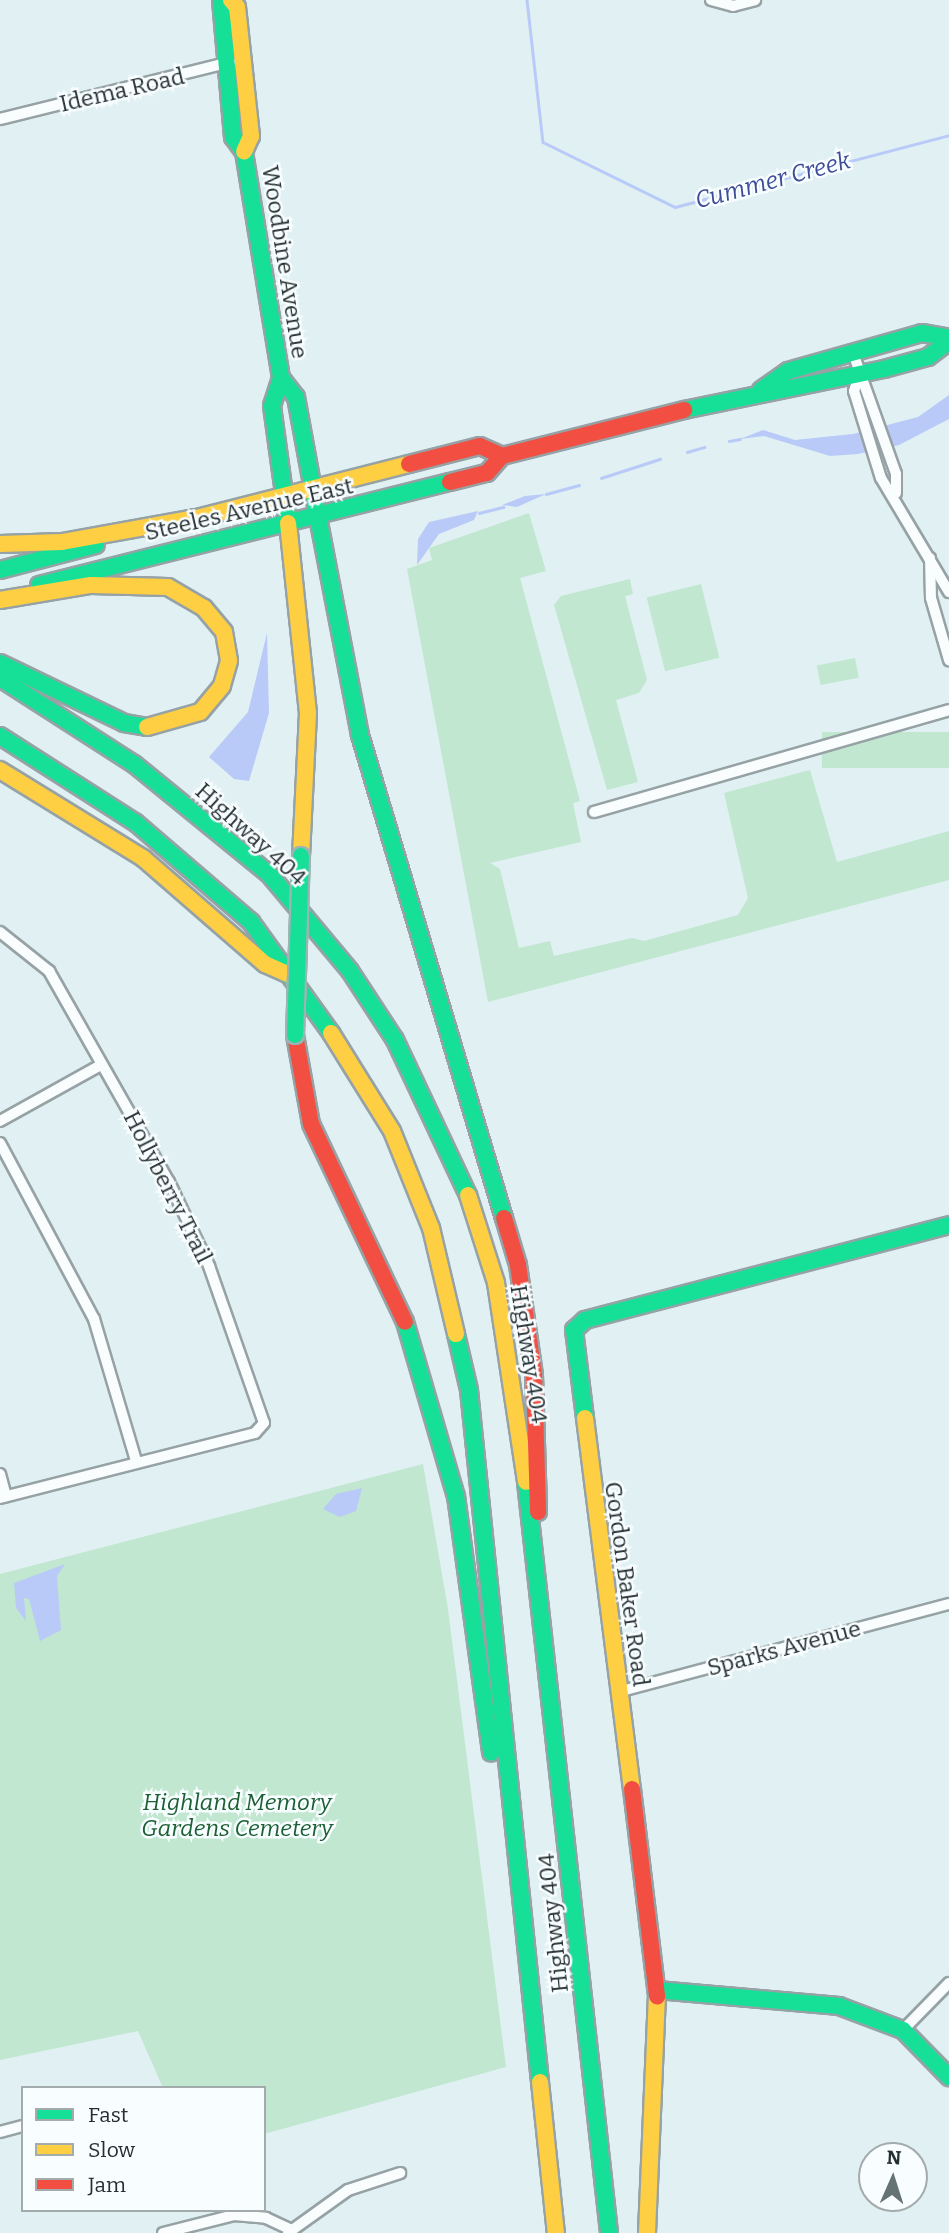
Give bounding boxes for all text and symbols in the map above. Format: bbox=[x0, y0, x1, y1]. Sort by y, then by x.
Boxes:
street label: Idema Road bbox=[57, 62, 187, 118]
water label: Cummer Creek bbox=[692, 146, 854, 216]
street label: Woodbine Avenue bbox=[256, 164, 314, 360]
street label: Steeles Avenue East bbox=[142, 472, 356, 546]
street label: Highway 404 bbox=[190, 777, 312, 891]
street label: Hollyberry Trail bbox=[118, 1106, 218, 1268]
street label: Highway 404 bbox=[504, 1283, 554, 1425]
street label: Gordon Baker Road bbox=[599, 1480, 655, 1688]
street label: Sparks Avenue bbox=[704, 1614, 864, 1682]
park label: Highland Memory Gardens Cemetery bbox=[141, 1788, 333, 1842]
street label: Highway 404 bbox=[532, 1852, 574, 1994]
legend bbox=[21, 2086, 266, 2212]
text: Fast bbox=[88, 2102, 128, 2128]
text: Slow bbox=[88, 2137, 135, 2163]
north arrow bbox=[858, 2142, 928, 2212]
text: N bbox=[886, 2146, 902, 2169]
text: Jam bbox=[88, 2172, 126, 2198]

